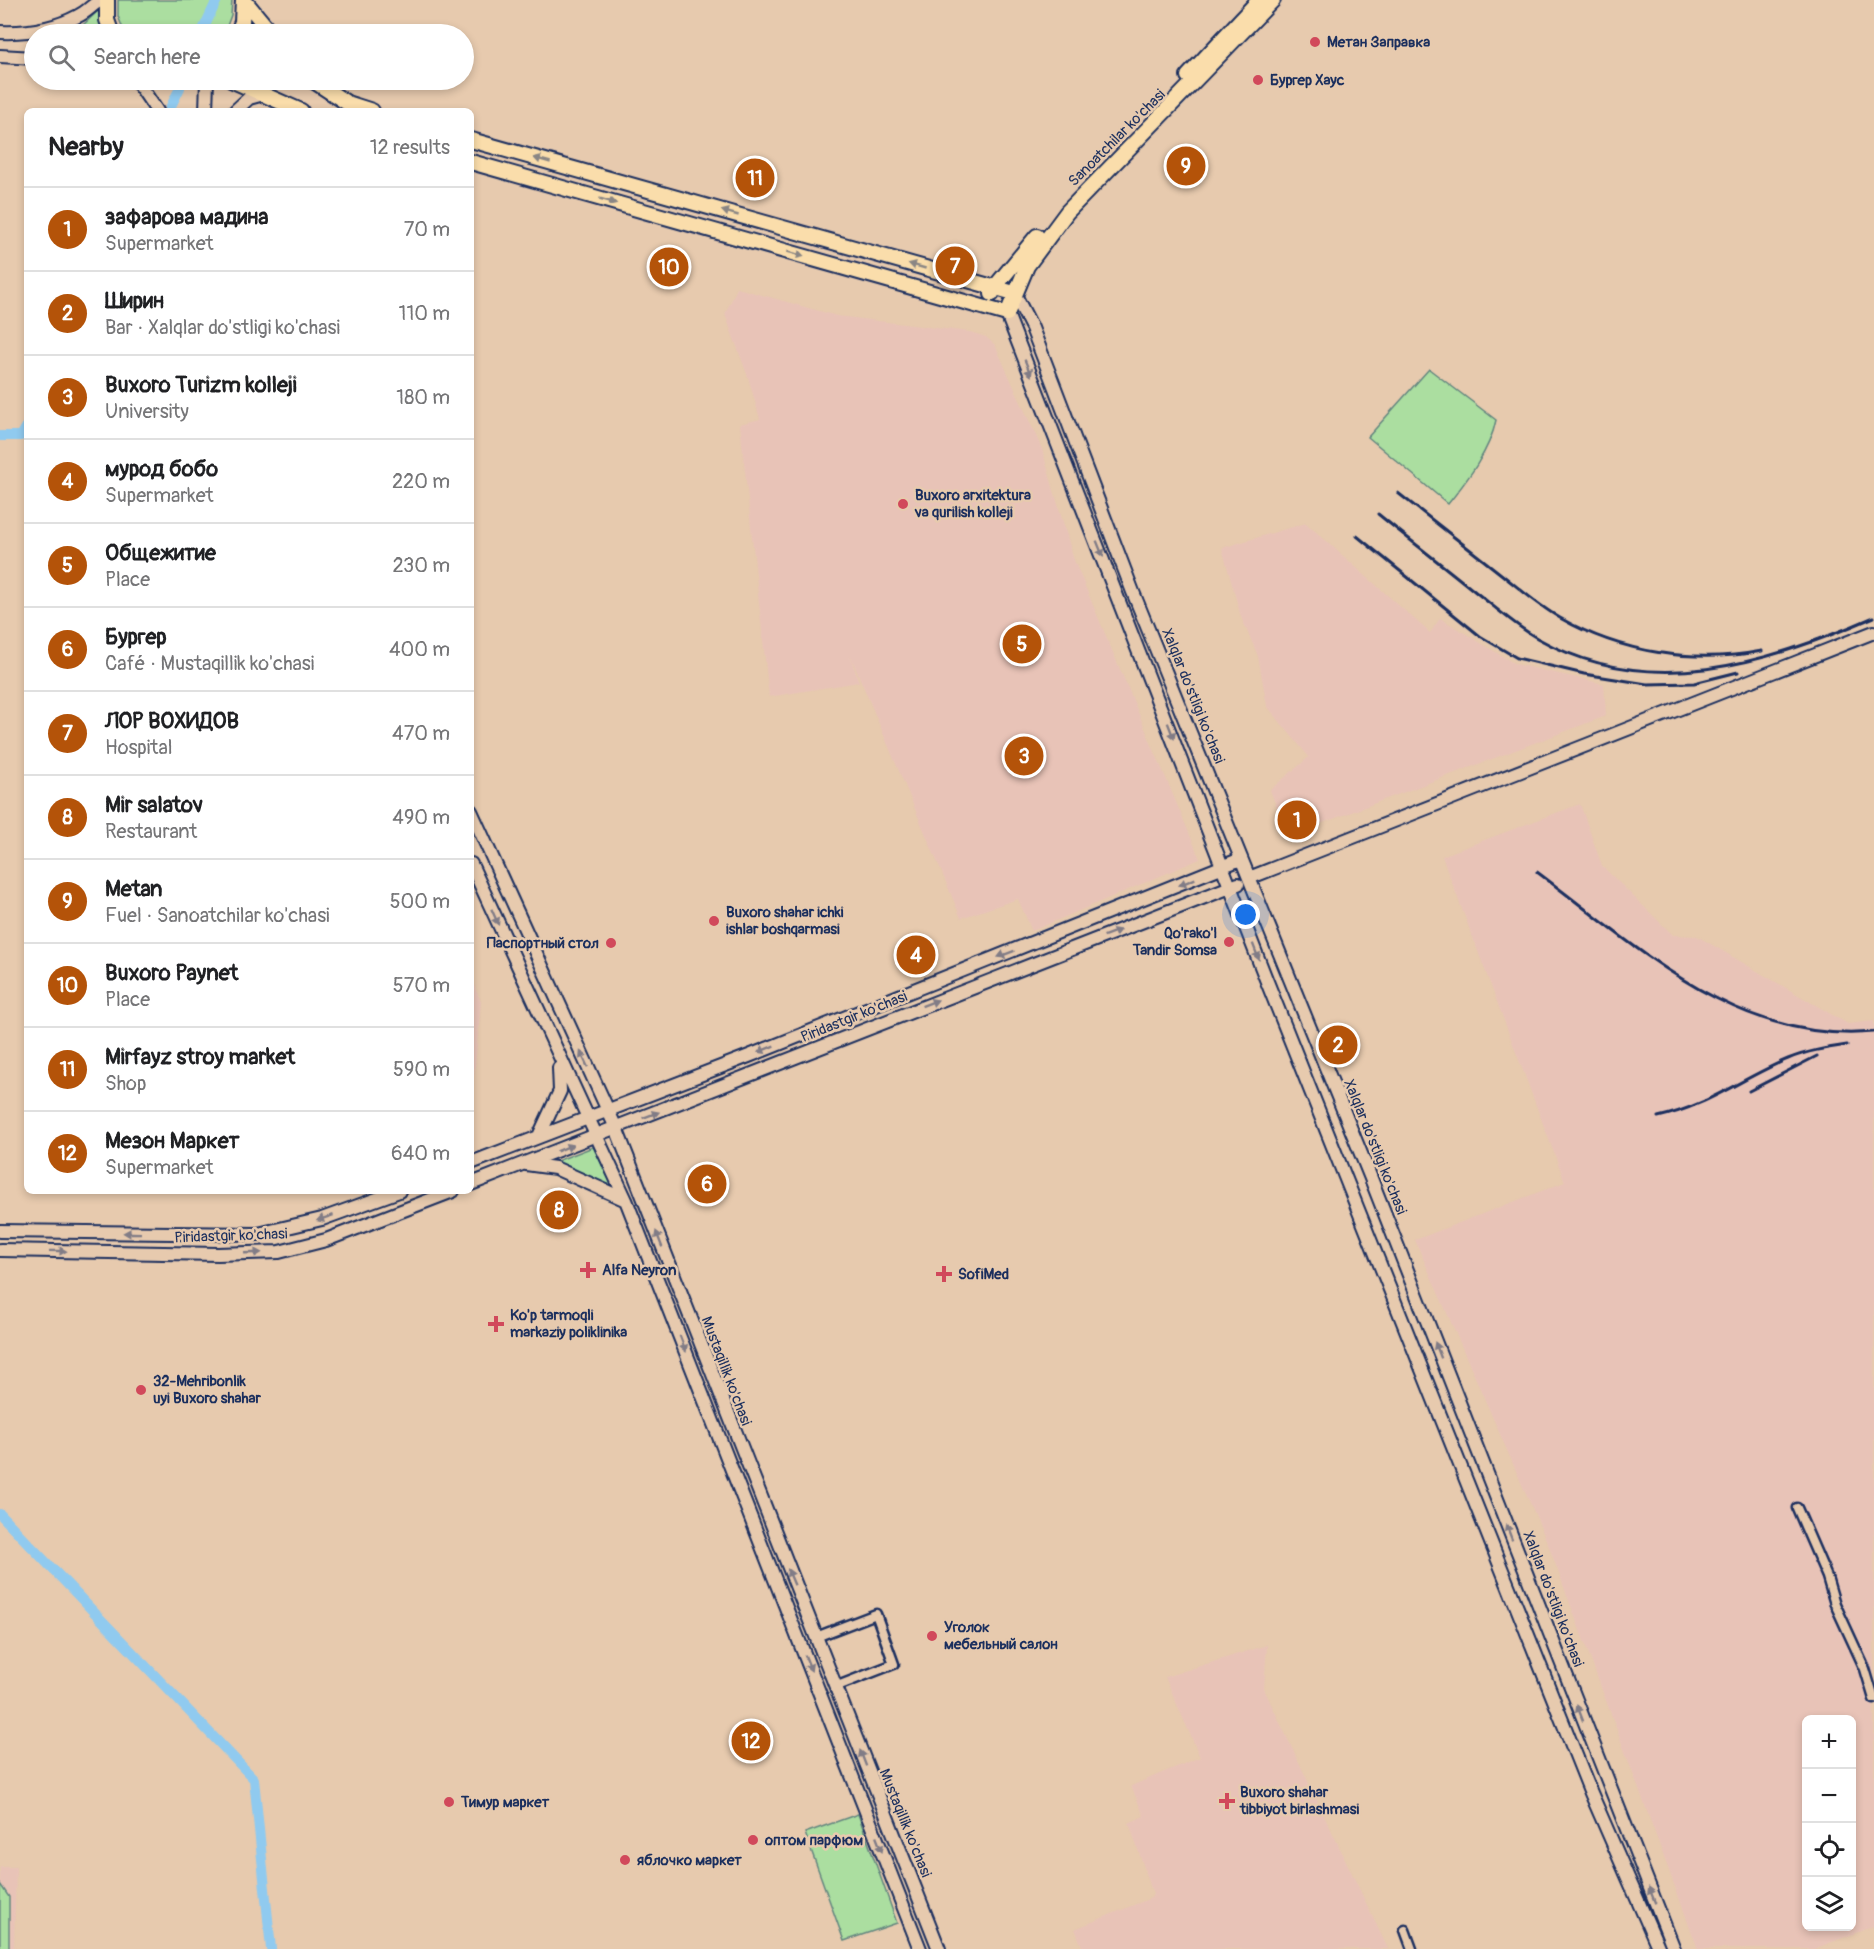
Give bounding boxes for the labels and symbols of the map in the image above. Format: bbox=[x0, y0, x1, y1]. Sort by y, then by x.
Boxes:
place label: Метан Заправка bbox=[1327, 33, 1430, 52]
marker: Метан Заправка bbox=[1308, 35, 1322, 49]
place label: Бургер Хаус bbox=[1270, 71, 1345, 90]
marker: Бургер Хаус bbox=[1251, 73, 1265, 87]
street label: Sanoatchilar ko'chasi bbox=[1064, 85, 1170, 191]
pin: 9 bbox=[1166, 144, 1206, 188]
one-way arrow bbox=[533, 155, 551, 164]
pin: 11 bbox=[736, 156, 774, 201]
one-way arrow bbox=[599, 197, 617, 206]
one-way arrow bbox=[720, 208, 738, 217]
pin: 10 bbox=[650, 244, 688, 290]
pin: 7 bbox=[936, 244, 974, 288]
one-way arrow bbox=[787, 249, 805, 259]
one-way arrow bbox=[908, 261, 926, 270]
one-way arrow bbox=[1024, 359, 1033, 377]
place label: Buxoro arxitektura va qurilish kolleji bbox=[914, 486, 1031, 522]
marker: Buxoro arxitektura va qurilish kolleji bbox=[896, 497, 910, 511]
one-way arrow bbox=[1095, 541, 1105, 559]
pin: 5 bbox=[1002, 622, 1042, 666]
street label: Xalqlar do'stligi ko'chasi bbox=[1157, 626, 1229, 767]
one-way arrow bbox=[1167, 722, 1176, 740]
pin: 3 bbox=[1004, 734, 1044, 778]
pin: 1 bbox=[1278, 798, 1316, 842]
one-way arrow bbox=[1178, 878, 1196, 887]
your location bbox=[1231, 900, 1260, 929]
place label: Buxoro shahar ichki ishlar boshqarmasi bbox=[726, 903, 844, 939]
one-way arrow bbox=[490, 909, 500, 927]
marker: Buxoro shahar ichki ishlar boshqarmasi bbox=[707, 914, 721, 928]
place label: Qo'rako'l Tandir Somsa bbox=[1132, 924, 1217, 960]
one-way arrow bbox=[1103, 928, 1121, 938]
pin: 4 bbox=[896, 932, 936, 978]
place label: Паспортный стол bbox=[487, 934, 599, 953]
marker: Qo'rako'l Tandir Somsa bbox=[1222, 935, 1236, 949]
marker: Паспортный стол bbox=[604, 936, 618, 950]
one-way arrow bbox=[1252, 943, 1262, 961]
one-way arrow bbox=[997, 950, 1015, 959]
street label: Piridastgir ko'chasi bbox=[798, 987, 910, 1047]
one-way arrow bbox=[921, 998, 939, 1008]
pin: 2 bbox=[1318, 1022, 1358, 1068]
one-way arrow bbox=[757, 1045, 775, 1054]
one-way arrow bbox=[580, 1050, 589, 1067]
street label: Xalqlar do'stligi ko'chasi bbox=[1339, 1077, 1411, 1218]
one-way arrow bbox=[642, 1110, 660, 1119]
one-way arrow bbox=[556, 1142, 574, 1152]
pin: 6 bbox=[688, 1162, 726, 1206]
pin: 8 bbox=[540, 1188, 578, 1232]
one-way arrow bbox=[316, 1214, 334, 1223]
street label: Piridastgir ko'chasi bbox=[174, 1225, 288, 1247]
one-way arrow bbox=[122, 1228, 141, 1238]
one-way arrow bbox=[654, 1229, 664, 1247]
one-way arrow bbox=[49, 1247, 68, 1256]
one-way arrow bbox=[244, 1249, 263, 1258]
marker: Alfa Neyron bbox=[579, 1261, 597, 1279]
place label: Alfa Neyron bbox=[602, 1261, 677, 1280]
marker: SofiMed bbox=[935, 1265, 953, 1283]
place label: SofiMed bbox=[958, 1265, 1009, 1284]
place label: Ko'p tarmoqli markaziy poliklinika bbox=[510, 1306, 627, 1342]
street label: Mustaqillik ko'chasi bbox=[696, 1314, 756, 1429]
marker: Ko'p tarmoqli markaziy poliklinika bbox=[487, 1315, 505, 1333]
one-way arrow bbox=[679, 1335, 688, 1353]
one-way arrow bbox=[1433, 1341, 1442, 1359]
place label: 32-Mehribonlik uyi Buxoro shahar bbox=[153, 1372, 262, 1408]
marker: 32-Mehribonlik uyi Buxoro shahar bbox=[134, 1383, 148, 1397]
one-way arrow bbox=[1504, 1522, 1514, 1540]
street label: Xalqlar do'stligi ko'chasi bbox=[1518, 1528, 1588, 1670]
one-way arrow bbox=[786, 1567, 796, 1585]
place label: Уголок мебельный салон bbox=[944, 1618, 1058, 1654]
marker: Уголок мебельный салон bbox=[925, 1629, 939, 1643]
one-way arrow bbox=[803, 1654, 813, 1672]
one-way arrow bbox=[1575, 1704, 1585, 1722]
pin: 12 bbox=[732, 1718, 771, 1764]
one-way arrow bbox=[858, 1749, 867, 1767]
street label: Mustaqillik ko'chasi bbox=[875, 1766, 936, 1880]
place label: Buxoro shahar tibbiyot birlashmasi bbox=[1239, 1783, 1360, 1819]
marker: Buxoro shahar tibbiyot birlashmasi bbox=[1218, 1792, 1236, 1810]
place label: Тимур маркет bbox=[460, 1793, 550, 1812]
marker: Тимур маркет bbox=[442, 1795, 456, 1809]
place label: оптом парфюм bbox=[764, 1831, 863, 1850]
marker: оптом парфюм bbox=[746, 1833, 760, 1847]
one-way arrow bbox=[875, 1835, 884, 1853]
place label: яблочко маркет bbox=[637, 1851, 742, 1870]
marker: яблочко маркет bbox=[618, 1853, 632, 1867]
one-way arrow bbox=[1647, 1885, 1657, 1903]

